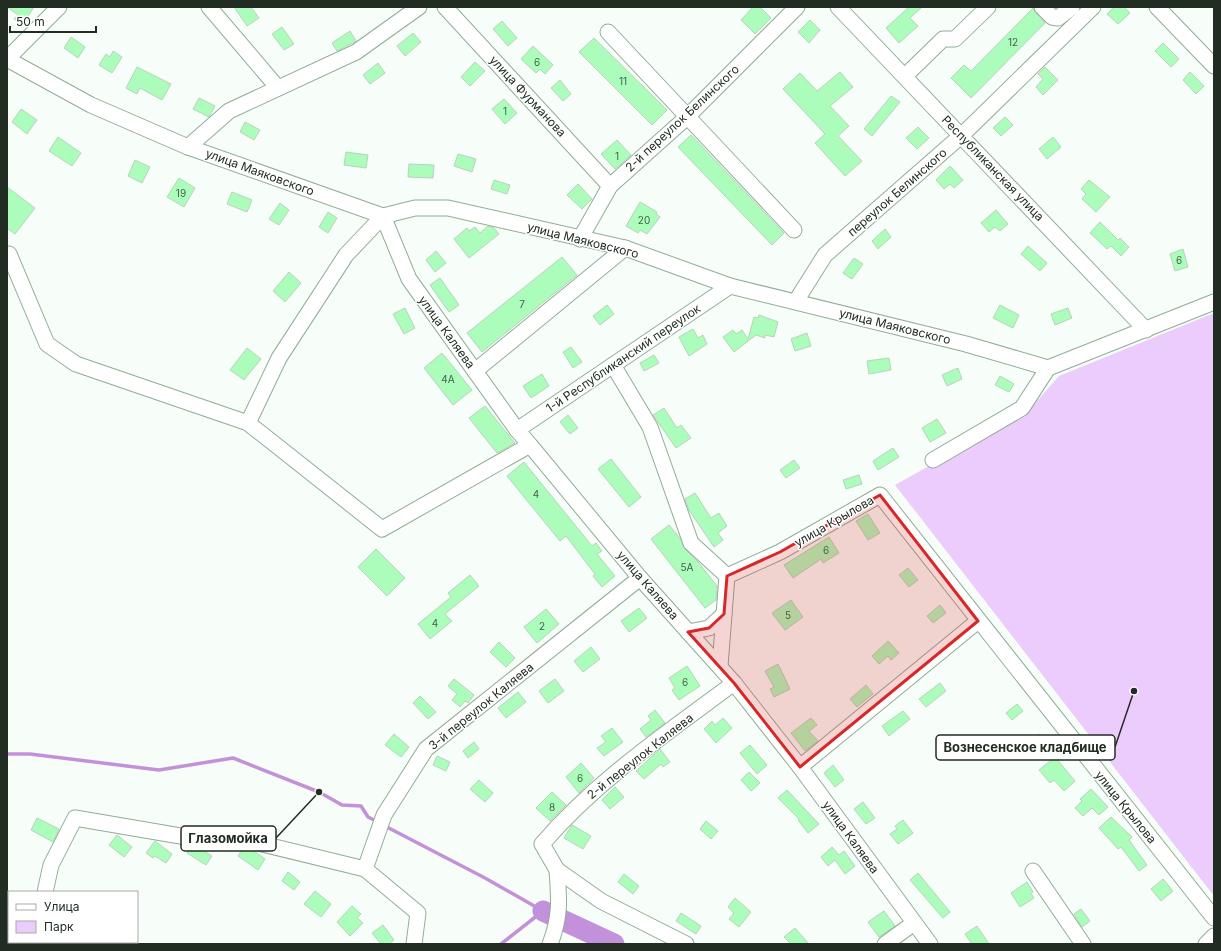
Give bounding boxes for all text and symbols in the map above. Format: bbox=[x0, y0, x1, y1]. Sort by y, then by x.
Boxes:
scale bar bbox=[10, 8, 96, 34]
text: 50 m bbox=[16, 14, 45, 29]
house number: 12 bbox=[1008, 36, 1018, 48]
street label: улица Фурманова bbox=[487, 52, 569, 140]
house number: 6 bbox=[534, 56, 540, 68]
street label: 2-й переулок Белинского bbox=[622, 61, 742, 175]
house number: 11 bbox=[619, 75, 627, 87]
house number: 1 bbox=[503, 105, 507, 117]
street label: Республиканская улица bbox=[939, 112, 1047, 224]
street label: улица Маяковского bbox=[204, 145, 316, 199]
street label: переулок Белинского bbox=[844, 145, 950, 239]
house number: 1 bbox=[615, 150, 619, 162]
house number: 19 bbox=[176, 187, 186, 199]
house number: 20 bbox=[638, 214, 650, 226]
street label: улица Маяковского bbox=[526, 219, 640, 261]
house number: 6 bbox=[1176, 254, 1182, 266]
street label: улица Каляева bbox=[416, 293, 478, 371]
house number: 7 bbox=[519, 298, 525, 310]
street label: 1-й Республиканский переулок bbox=[543, 300, 704, 415]
street label: улица Маяковского bbox=[838, 305, 952, 347]
house number: 4А bbox=[441, 373, 455, 385]
house number: 4 bbox=[533, 488, 539, 500]
street label: улица Крылова bbox=[792, 492, 876, 550]
house number: 6 bbox=[823, 544, 829, 556]
street label: улица Каляева bbox=[614, 547, 682, 623]
house number: 5А bbox=[681, 561, 694, 573]
house number: 5 bbox=[785, 609, 791, 621]
house number: 4 bbox=[432, 617, 438, 629]
house number: 2 bbox=[539, 620, 545, 632]
street label: 3-й переулок Каляева bbox=[426, 659, 536, 753]
house number: 6 bbox=[682, 676, 688, 688]
street label: 2-й переулок Каляева bbox=[584, 710, 696, 802]
callout: Вознесенское кладбище bbox=[936, 735, 1115, 760]
text: Вознесенское кладбище bbox=[943, 739, 1107, 755]
street label: улица Крылова bbox=[1092, 768, 1160, 846]
house number: 6 bbox=[577, 772, 583, 784]
street label: улица Каляева bbox=[820, 798, 882, 876]
house number: 8 bbox=[549, 801, 555, 813]
callout: Глазомойка bbox=[181, 826, 276, 851]
text: Глазомойка bbox=[188, 830, 268, 846]
legend bbox=[8, 891, 138, 943]
text: Улица bbox=[44, 899, 79, 914]
text: Парк bbox=[44, 919, 74, 934]

